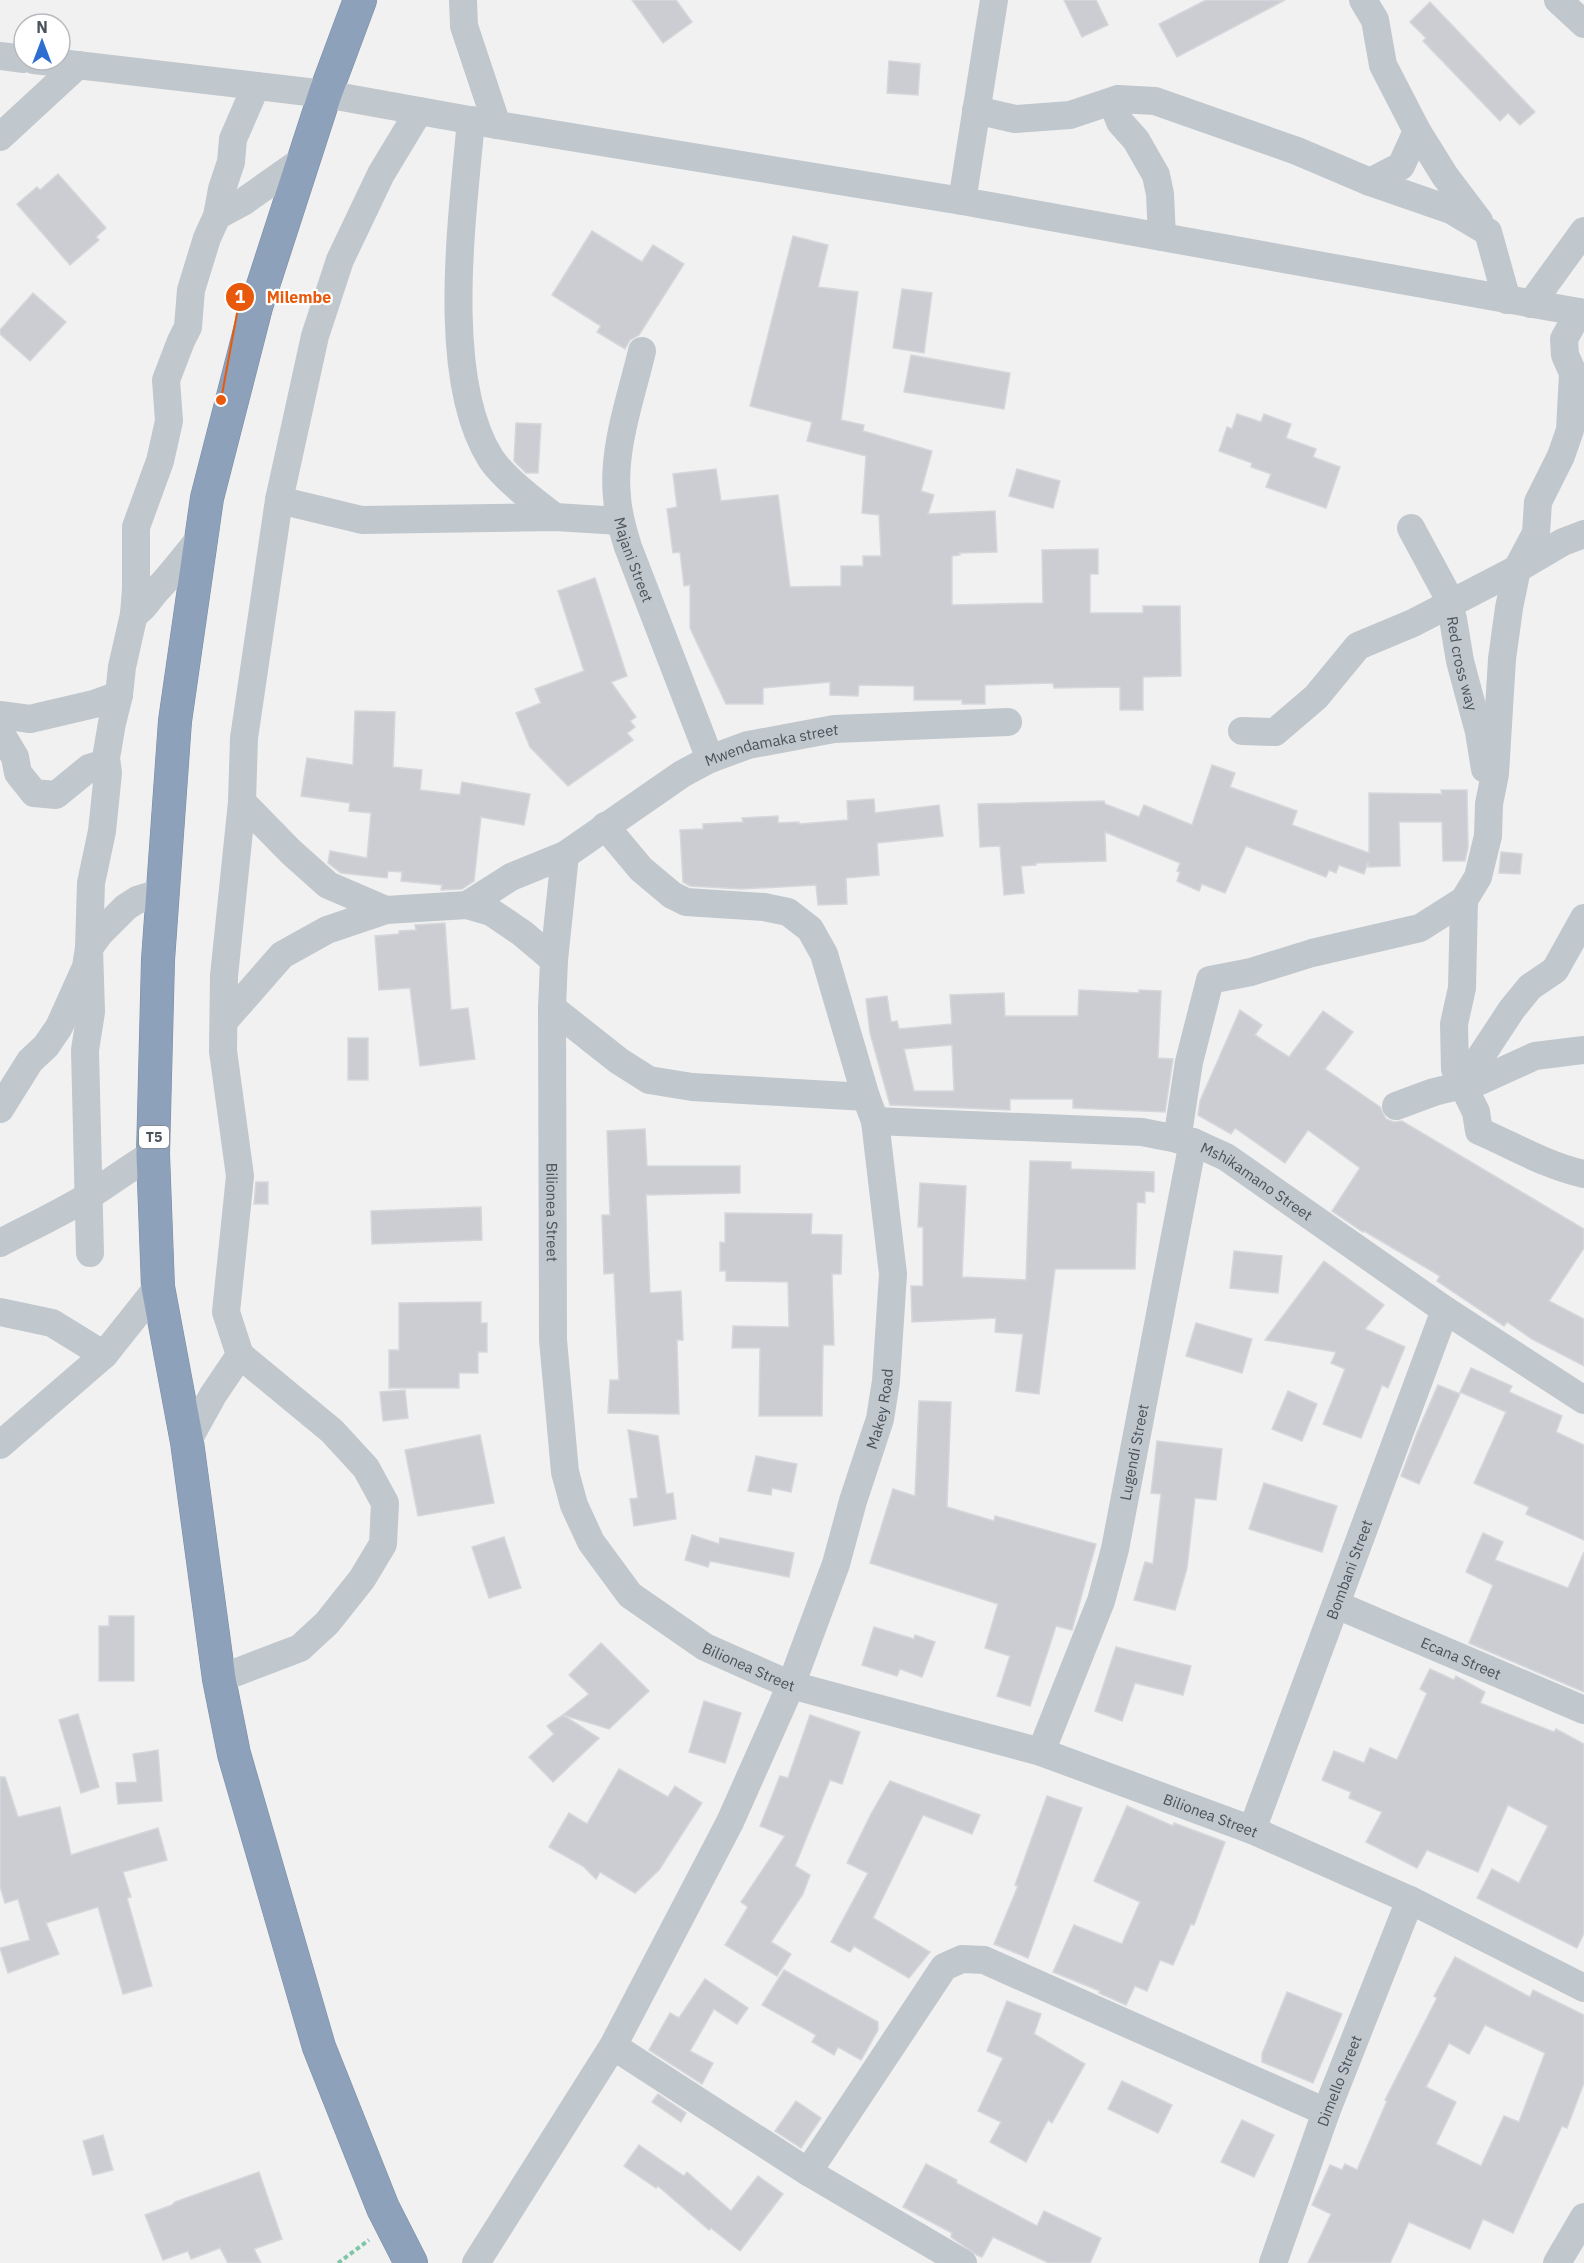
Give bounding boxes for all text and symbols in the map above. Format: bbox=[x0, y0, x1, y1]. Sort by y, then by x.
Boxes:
north arrow bbox=[12, 12, 72, 72]
text: N bbox=[36, 17, 48, 37]
callout: Milembe bbox=[225, 280, 343, 314]
text: 1 bbox=[235, 285, 246, 308]
text: Milembe bbox=[267, 287, 331, 307]
street label: Majani Street bbox=[610, 515, 658, 605]
street label: Red cross way bbox=[1443, 615, 1482, 713]
street label: Mwendamaka street bbox=[702, 719, 839, 770]
road number: T5 bbox=[139, 1126, 169, 1148]
street label: Mshikamano Street bbox=[1198, 1137, 1317, 1224]
street label: Bilionea Street bbox=[543, 1163, 562, 1262]
street label: Makey Road bbox=[861, 1368, 896, 1451]
street label: Lugendi Street bbox=[1115, 1402, 1152, 1502]
street label: Bombani Street bbox=[1322, 1517, 1376, 1622]
street label: Ecana Street bbox=[1418, 1632, 1504, 1683]
street label: Bilionea Street bbox=[699, 1638, 797, 1695]
street label: Bilionea Street bbox=[1161, 1789, 1261, 1841]
street label: Dimello Street bbox=[1312, 2032, 1365, 2129]

